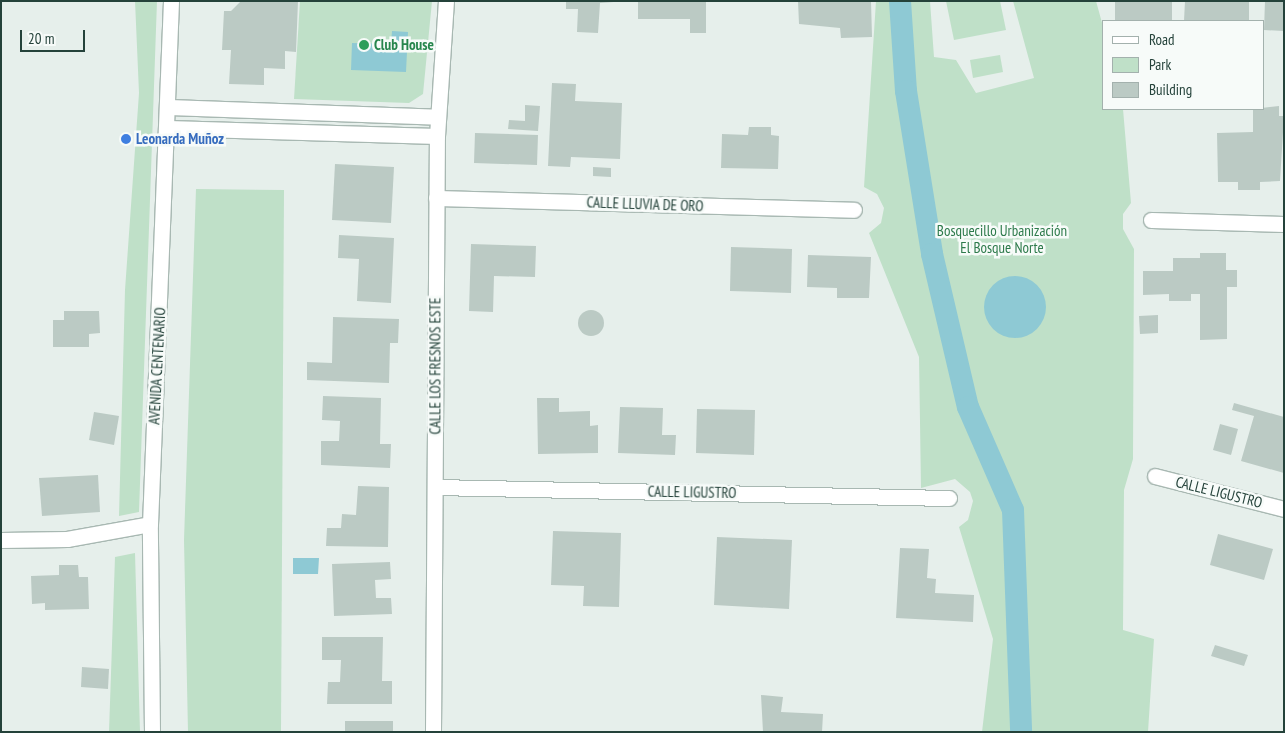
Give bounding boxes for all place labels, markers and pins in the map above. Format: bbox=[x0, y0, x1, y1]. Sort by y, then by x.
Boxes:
place label: Club House bbox=[374, 36, 434, 54]
marker: Club House bbox=[358, 39, 370, 51]
place label: Leonarda Muñoz bbox=[136, 130, 224, 148]
marker: Leonarda Muñoz bbox=[120, 133, 132, 145]

